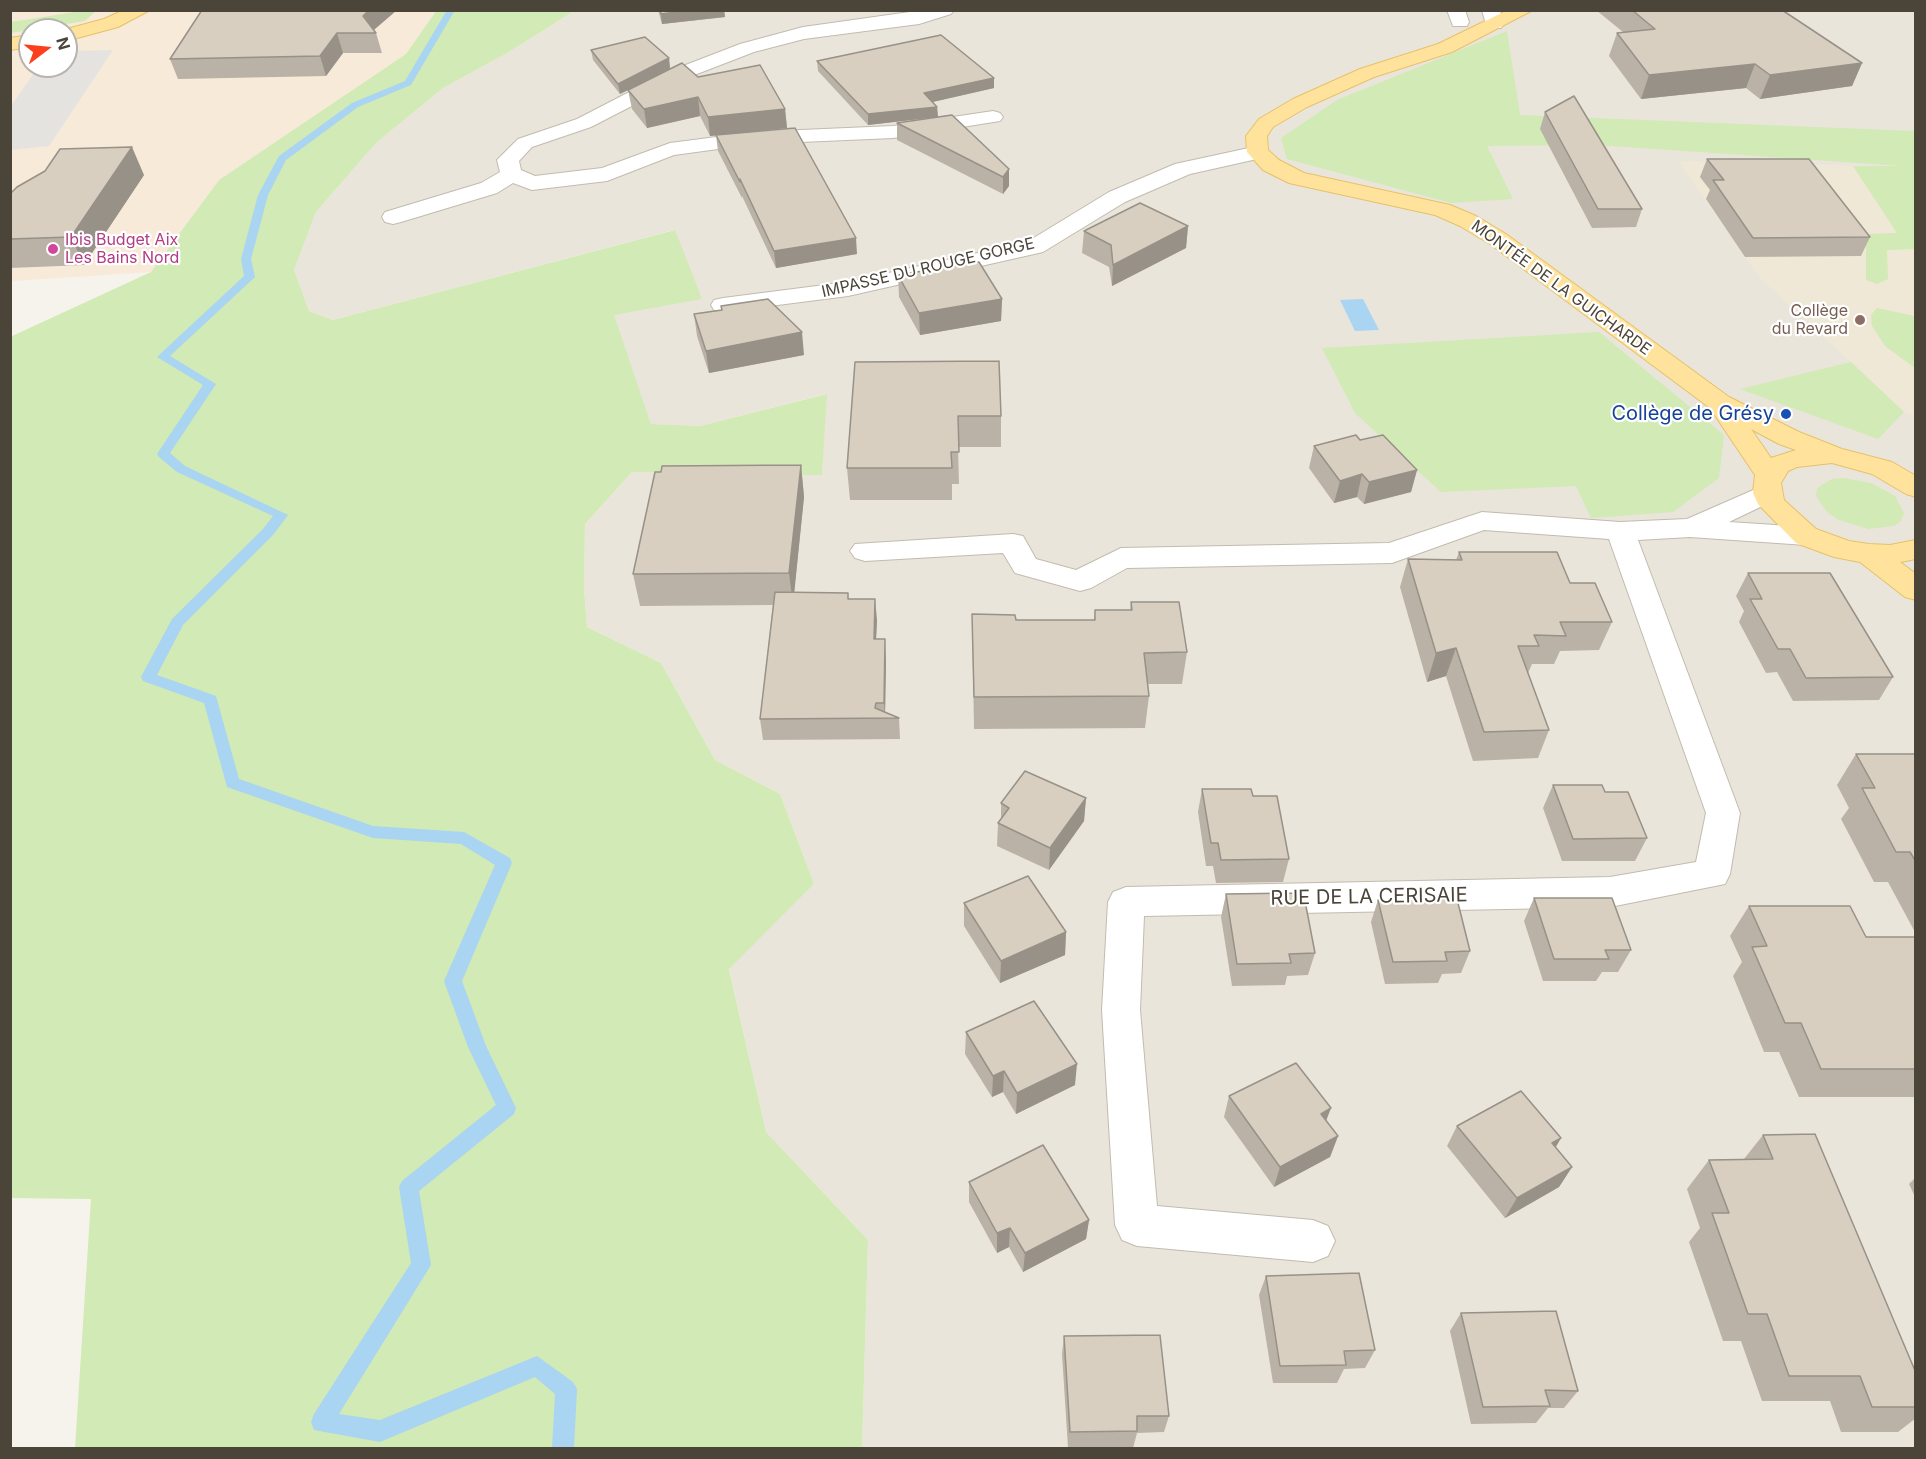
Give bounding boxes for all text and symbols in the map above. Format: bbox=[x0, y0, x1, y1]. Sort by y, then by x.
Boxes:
north arrow bbox=[18, 18, 78, 78]
text: N bbox=[52, 35, 75, 52]
street label: MONTÉE DE LA GUICHARDE bbox=[1467, 216, 1655, 360]
place label: Ibis Budget Aix Les Bains Nord bbox=[65, 230, 179, 268]
street label: IMPASSE DU ROUGE GORGE bbox=[820, 234, 1036, 302]
marker: Ibis Budget Aix Les Bains Nord bbox=[46, 242, 60, 256]
place label: Collège du Revard bbox=[1772, 301, 1848, 339]
marker: Collège du Revard bbox=[1853, 313, 1867, 327]
place label: Collège de Grésy bbox=[1611, 402, 1774, 426]
marker: Collège de Grésy bbox=[1779, 407, 1793, 421]
street label: RUE DE LA CERISAIE bbox=[1270, 883, 1468, 911]

